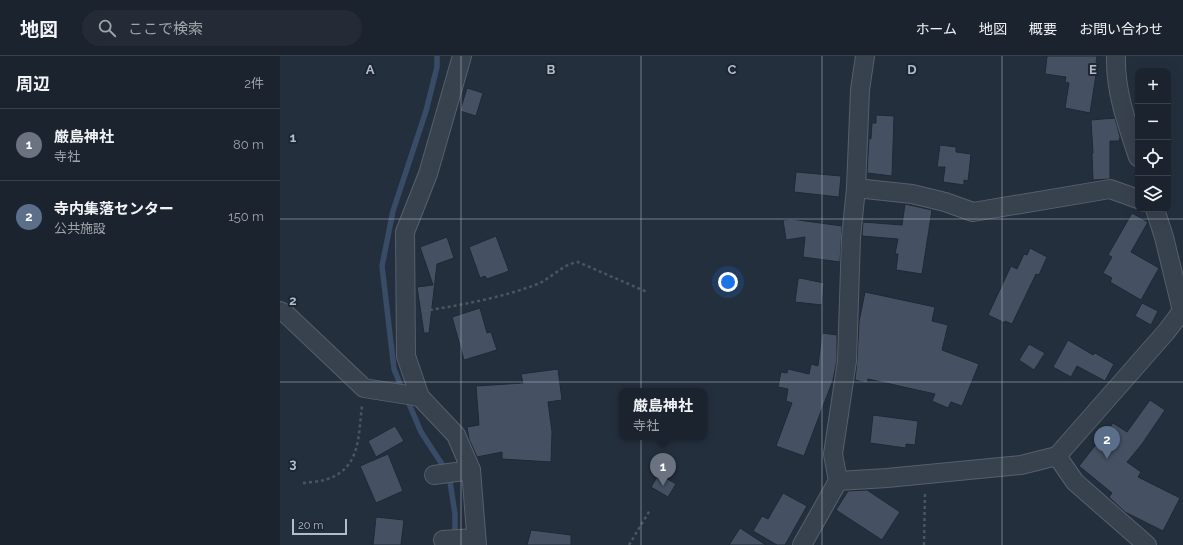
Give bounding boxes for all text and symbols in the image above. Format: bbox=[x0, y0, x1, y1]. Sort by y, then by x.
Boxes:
search box bbox=[82, 10, 362, 46]
icon: search bbox=[96, 17, 118, 39]
text: 地図 bbox=[20, 18, 58, 40]
text: ここで検索 bbox=[128, 20, 203, 38]
text: ホーム bbox=[915, 21, 957, 37]
text: 地図 bbox=[979, 21, 1007, 37]
text: 概要 bbox=[1029, 21, 1057, 37]
text: お問い合わせ bbox=[1079, 21, 1163, 37]
text: A bbox=[366, 62, 375, 77]
text: B bbox=[547, 62, 556, 77]
text: C bbox=[728, 62, 737, 77]
text: D bbox=[907, 62, 917, 77]
text: E bbox=[1089, 62, 1097, 77]
map controls bbox=[1135, 68, 1171, 212]
button: + bbox=[1135, 68, 1171, 104]
text: 周辺 bbox=[16, 74, 50, 94]
text: 2件 bbox=[244, 76, 264, 91]
button: − bbox=[1135, 104, 1171, 140]
text: 厳島神社 bbox=[54, 128, 114, 146]
text: 1 bbox=[290, 130, 297, 145]
text: 1 bbox=[26, 137, 32, 152]
text: 80 m bbox=[233, 137, 264, 152]
button: locate bbox=[1135, 140, 1171, 176]
text: 寺社 bbox=[54, 149, 80, 164]
button: layers bbox=[1135, 176, 1171, 212]
text: 寺内集落センター bbox=[54, 200, 174, 218]
text: 2 bbox=[25, 209, 33, 224]
text: 150 m bbox=[228, 209, 264, 224]
text: 公共施設 bbox=[54, 221, 106, 236]
your location bbox=[718, 272, 738, 292]
text: 2 bbox=[289, 293, 297, 308]
popup bbox=[619, 388, 707, 440]
text: 厳島神社 bbox=[633, 397, 693, 415]
text: 寺社 bbox=[633, 418, 659, 433]
pin: 2 bbox=[1094, 426, 1120, 459]
pin: 1 bbox=[650, 453, 676, 486]
text: 3 bbox=[289, 456, 297, 471]
scale bar bbox=[292, 517, 347, 536]
text: 20 m bbox=[298, 519, 323, 532]

